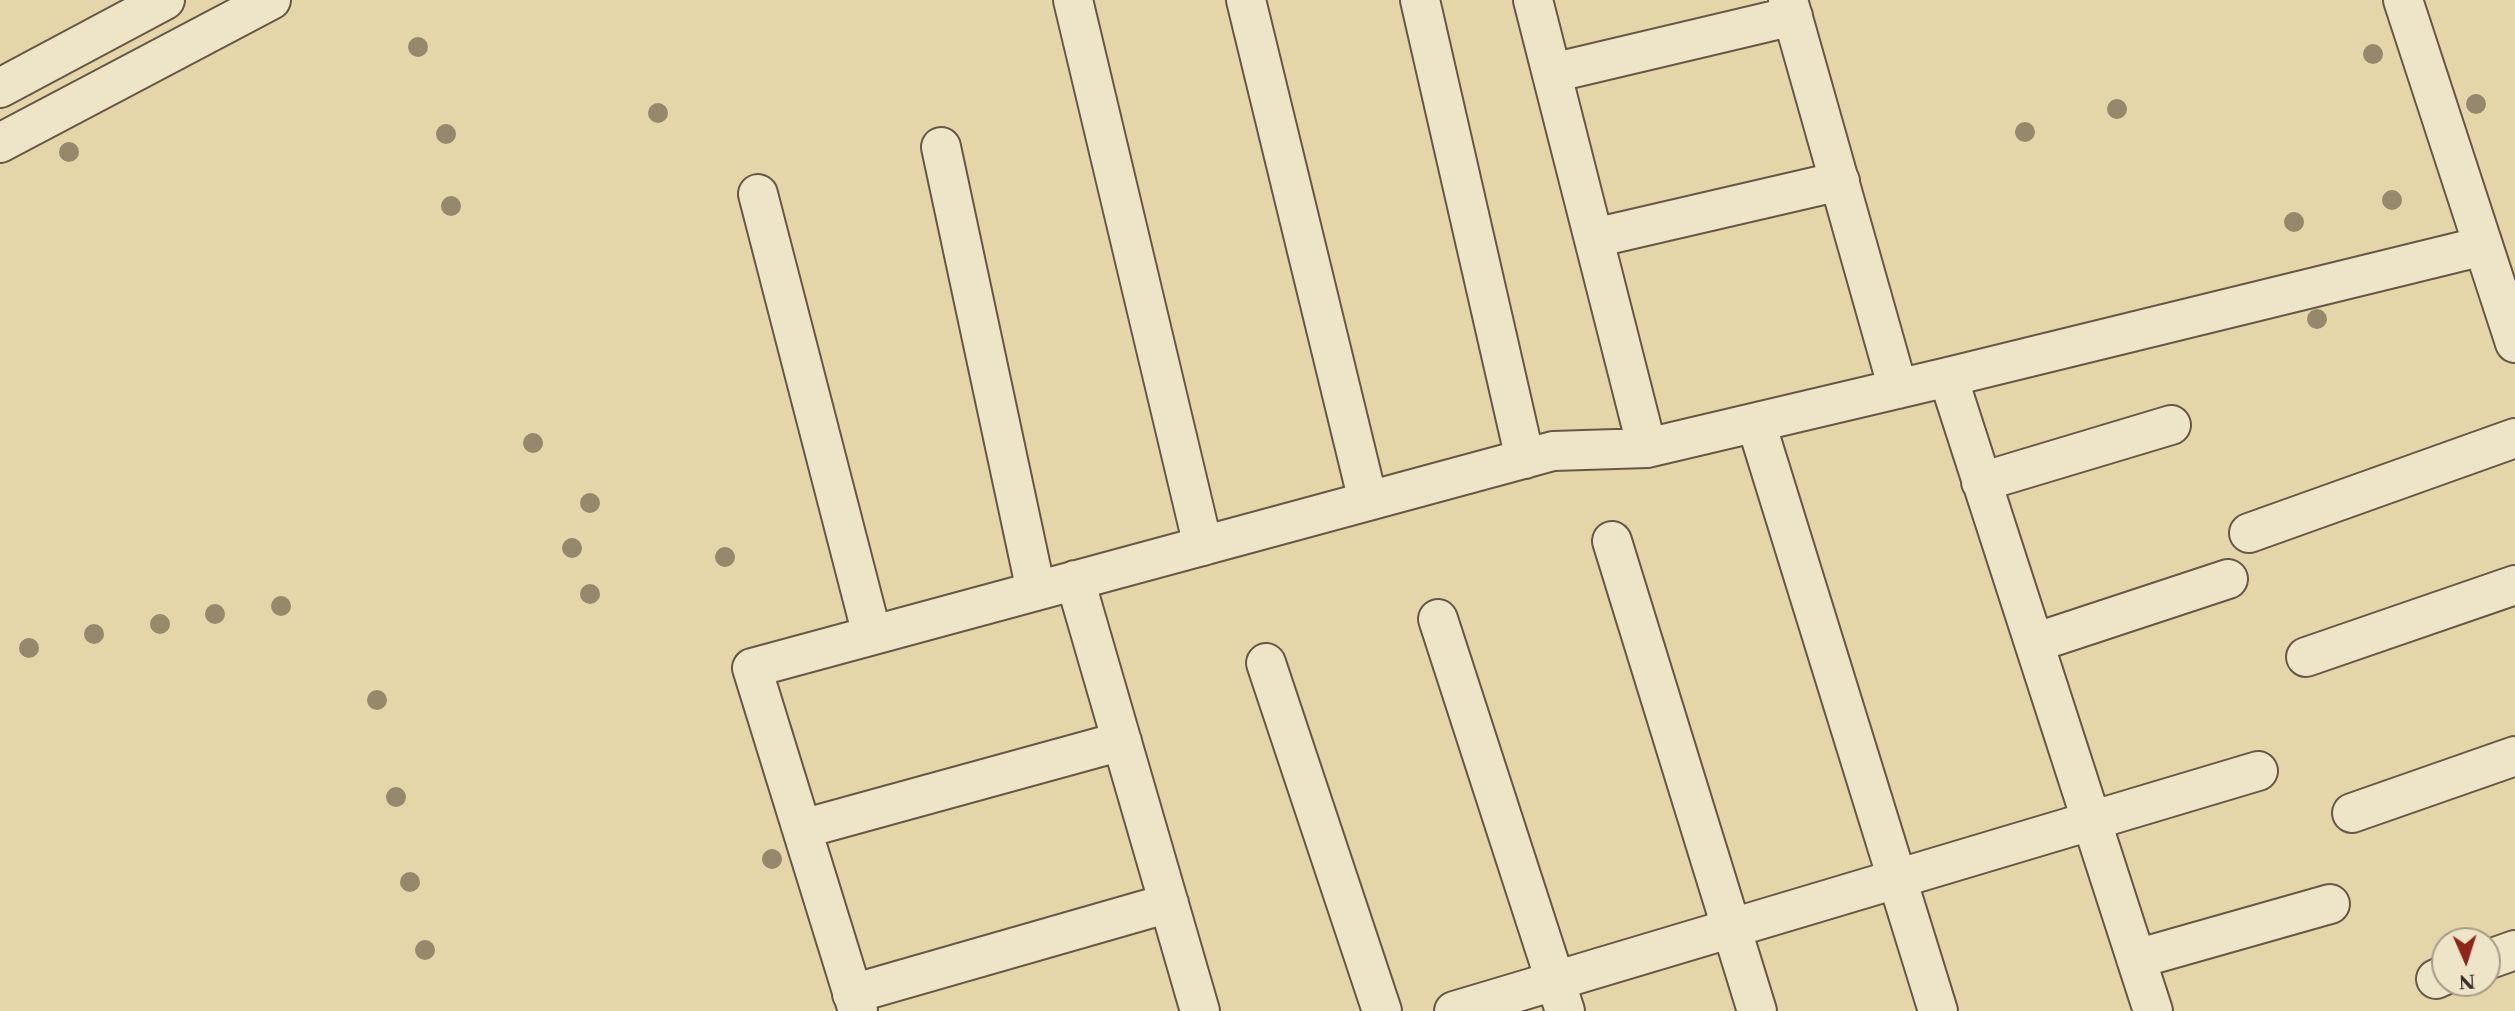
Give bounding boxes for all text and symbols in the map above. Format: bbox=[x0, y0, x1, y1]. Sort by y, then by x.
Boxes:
north arrow bbox=[2431, 927, 2501, 997]
text: N bbox=[2458, 970, 2476, 993]

